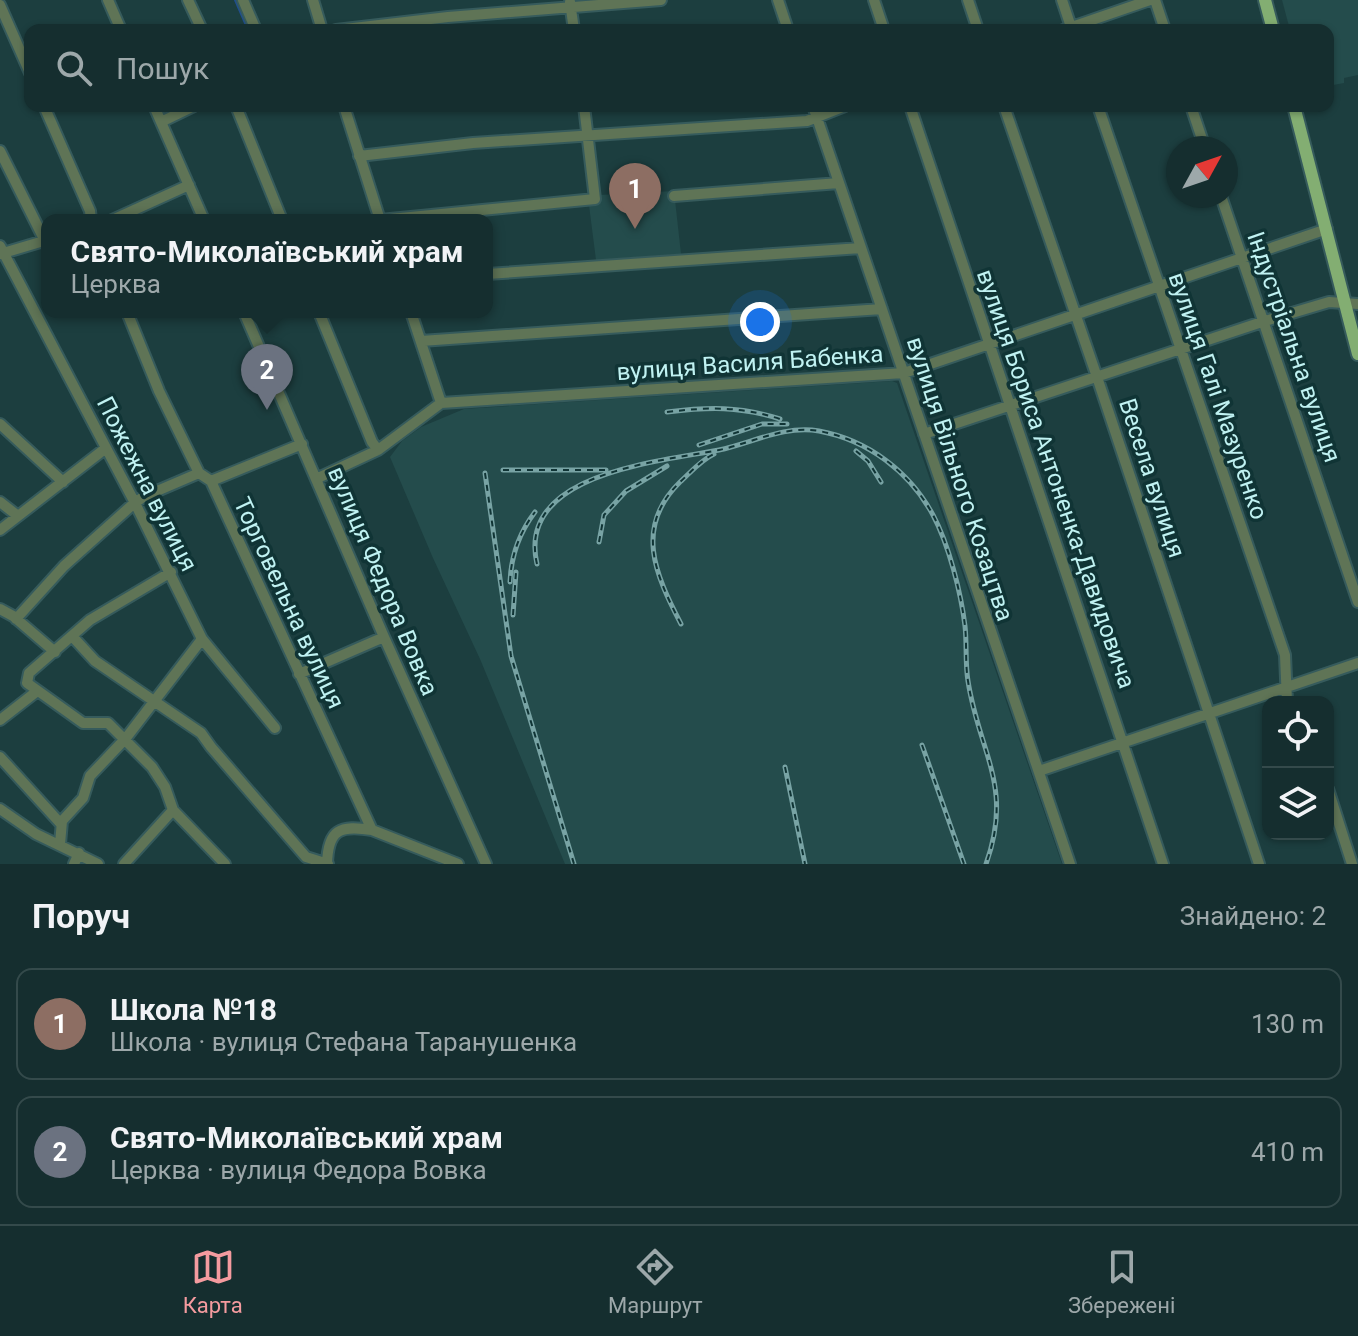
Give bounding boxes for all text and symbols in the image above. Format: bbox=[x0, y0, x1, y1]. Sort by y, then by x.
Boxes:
search box bbox=[24, 24, 1334, 112]
icon: search bbox=[52, 46, 96, 90]
text: Пошук bbox=[116, 51, 209, 86]
north arrow bbox=[1166, 136, 1238, 208]
pin: 1 bbox=[609, 163, 661, 229]
popup bbox=[41, 214, 493, 318]
street label: Індустріальна вулиця bbox=[1241, 228, 1347, 466]
text: Свято-Миколаївський храм bbox=[71, 234, 463, 269]
street label: вулиця Бориса Антоненка-Давидовича bbox=[971, 266, 1141, 692]
text: Церква bbox=[71, 269, 161, 299]
street label: вулиця Галі Мазуренко bbox=[1163, 269, 1273, 523]
your location bbox=[740, 302, 780, 342]
street label: вулиця Вільного Козацтва bbox=[901, 334, 1019, 624]
street label: вулиця Василя Бабенка bbox=[616, 340, 884, 386]
pin: 2 bbox=[241, 344, 293, 410]
street label: Пожежна вулиця bbox=[91, 392, 203, 576]
street label: Весела вулиця bbox=[1113, 395, 1191, 561]
street label: вулиця Федора Вовка bbox=[322, 462, 444, 700]
street label: Торговельна вулиця bbox=[228, 493, 350, 713]
map controls bbox=[1262, 696, 1334, 840]
button: locate bbox=[1262, 696, 1334, 768]
button: layers bbox=[1262, 768, 1334, 840]
text: Поруч bbox=[32, 896, 130, 936]
text: Знайдено: 2 bbox=[1180, 901, 1326, 931]
text: Школа №18 bbox=[110, 992, 277, 1027]
text: 1 bbox=[53, 1009, 67, 1039]
text: 130 m bbox=[1251, 1009, 1324, 1039]
text: Школа · вулиця Стефана Таранушенка bbox=[110, 1027, 577, 1057]
text: Свято-Миколаївський храм bbox=[110, 1120, 503, 1155]
text: 2 bbox=[53, 1137, 67, 1167]
text: 410 m bbox=[1251, 1137, 1324, 1167]
text: Церква · вулиця Федора Вовка bbox=[110, 1155, 487, 1185]
tab: Карта bbox=[183, 1245, 243, 1318]
tab: Маршрут bbox=[608, 1245, 703, 1318]
tab: Збережені bbox=[1068, 1245, 1175, 1318]

